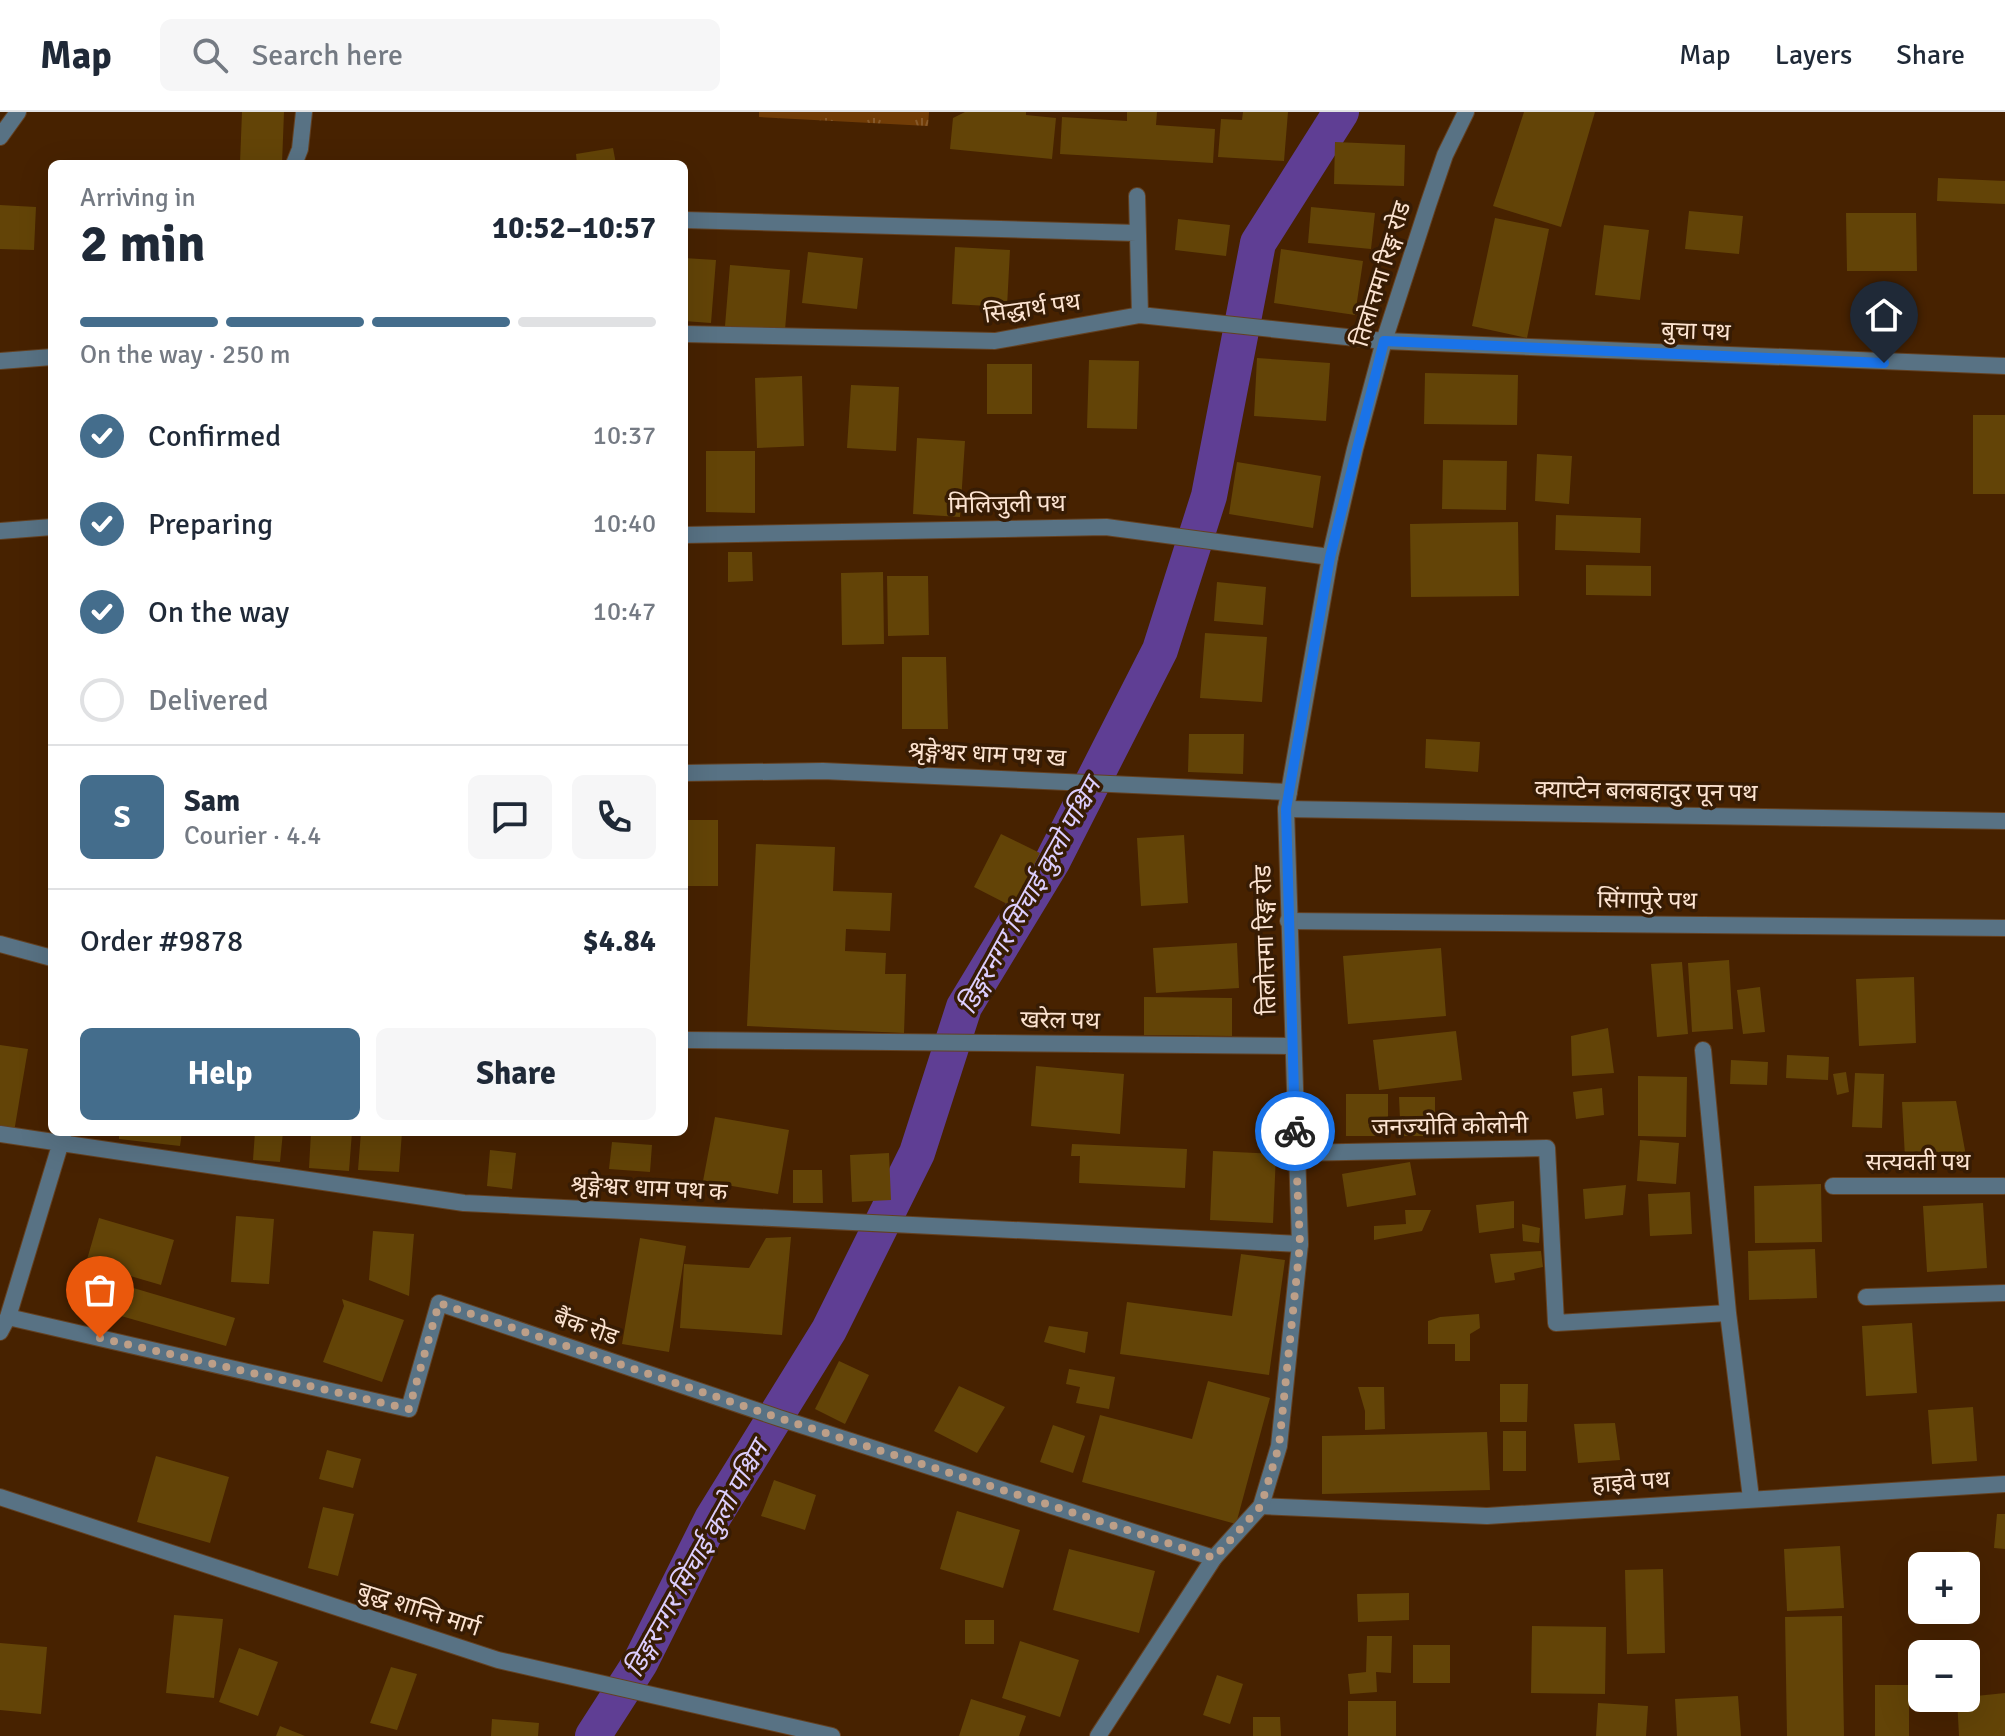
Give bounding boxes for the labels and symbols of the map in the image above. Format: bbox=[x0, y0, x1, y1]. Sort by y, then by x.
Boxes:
street label: तिलोत्तमा रिङ्ग रोड bbox=[1345, 197, 1418, 350]
pin bbox=[1850, 281, 1918, 363]
street label: सिद्धार्थ पथ bbox=[982, 286, 1083, 330]
street label: बुचा पथ bbox=[1661, 315, 1732, 347]
street label: मिलिजुली पथ bbox=[948, 488, 1067, 520]
street label: श्रृङ्गेश्वर धाम पथ ख bbox=[907, 735, 1067, 773]
water label: डिङ्गरनगर सिंचाई कुलो पश्चिम bbox=[952, 769, 1110, 1020]
street label: क्याप्टेन बलबहादुर पून पथ bbox=[1534, 774, 1758, 808]
street label: तिलोत्तमा रिङ्ग रोड bbox=[1247, 863, 1283, 1016]
street label: सिंगापुरे पथ bbox=[1597, 884, 1698, 916]
street label: खरेल पथ bbox=[1020, 1004, 1101, 1036]
courier bbox=[1255, 1091, 1335, 1171]
street label: जनज्योति कोलोनी bbox=[1371, 1110, 1529, 1142]
street label: सत्यवती पथ bbox=[1866, 1147, 1971, 1177]
street label: श्रृङ्गेश्वर धाम पथ क bbox=[570, 1169, 729, 1207]
pin bbox=[66, 1256, 134, 1338]
street label: बैंक रोड bbox=[550, 1302, 623, 1352]
water label: डिङ्गरनगर सिंचाई कुलो पश्चिम bbox=[619, 1432, 777, 1683]
street label: हाइवे पथ bbox=[1591, 1464, 1672, 1500]
street label: बुद्ध शान्ति मार्ग bbox=[354, 1575, 485, 1643]

